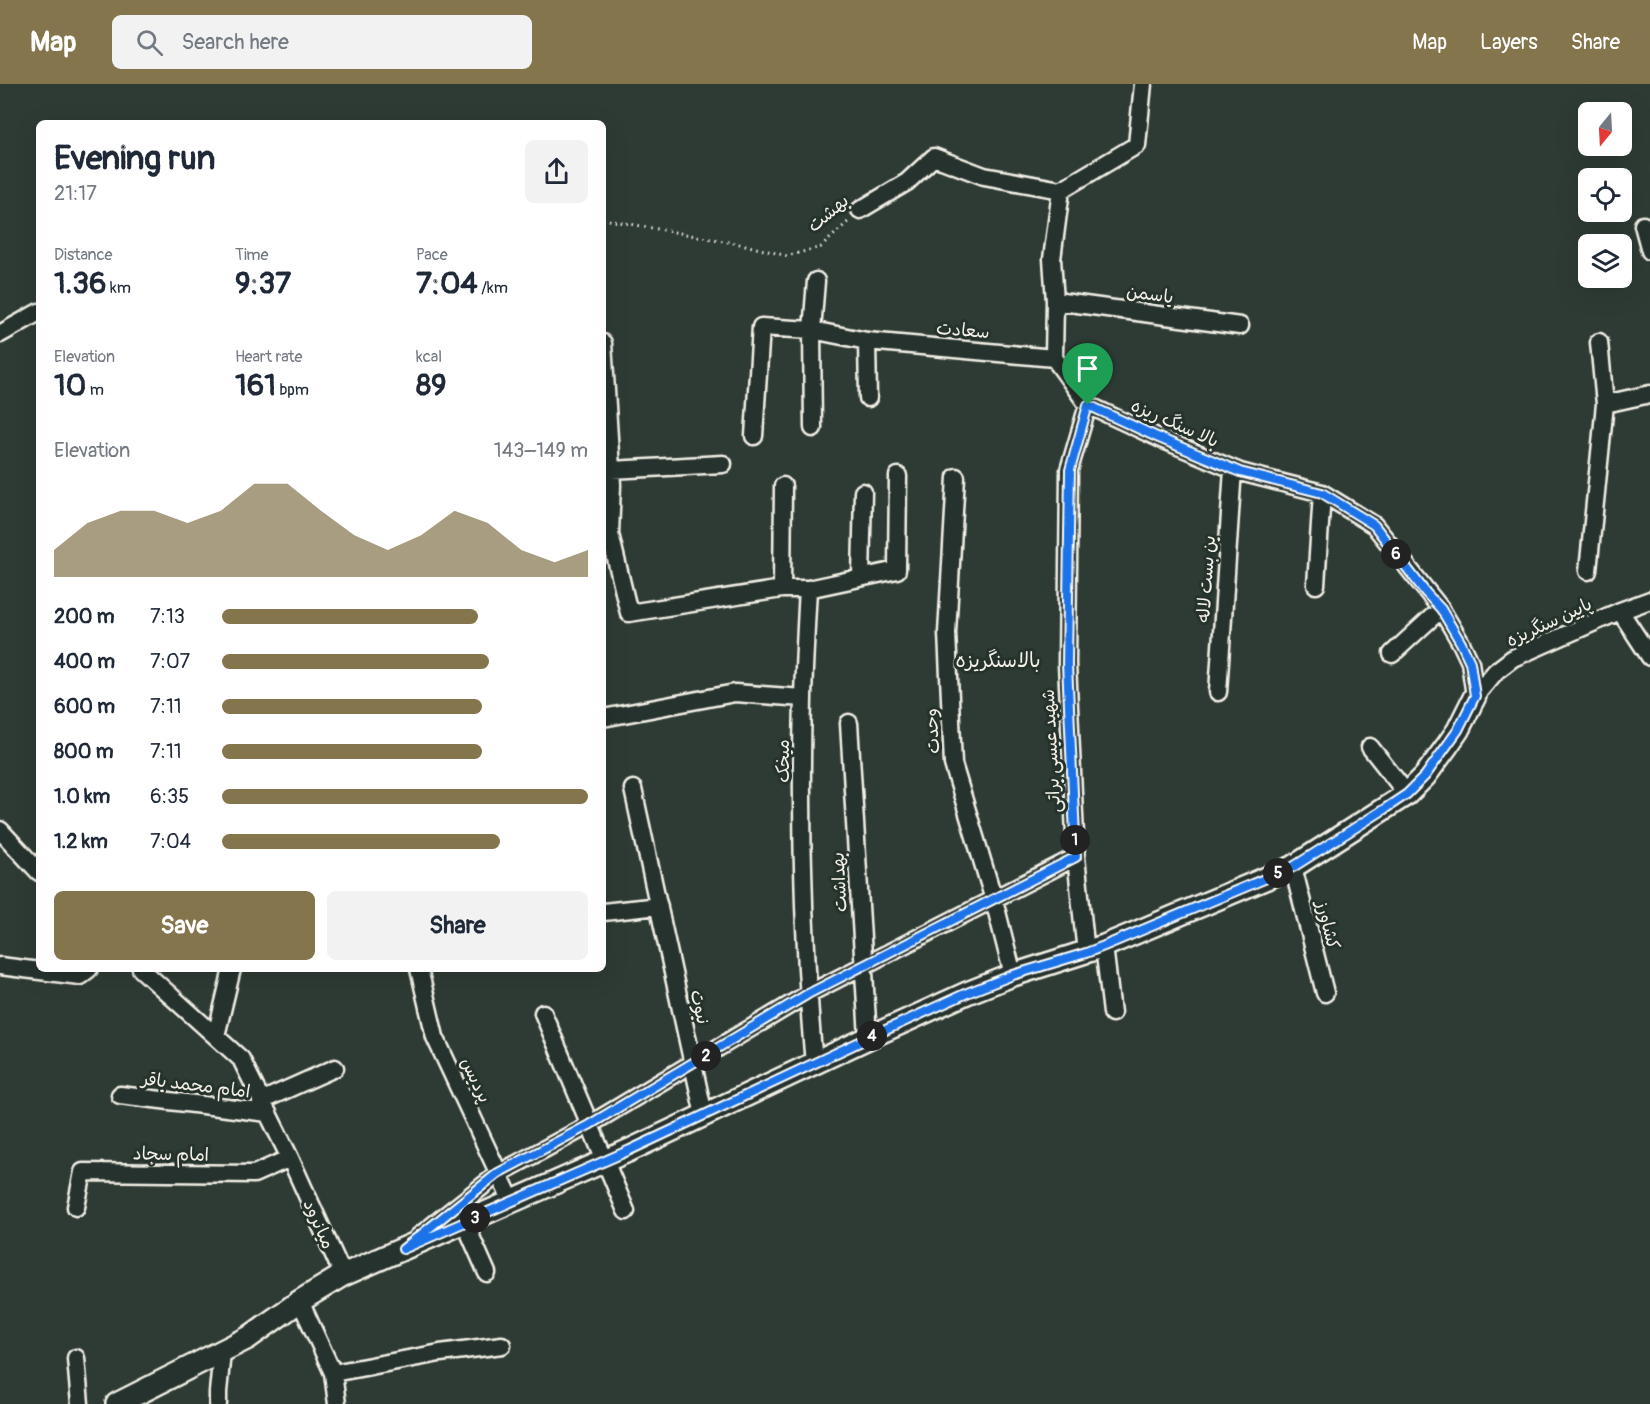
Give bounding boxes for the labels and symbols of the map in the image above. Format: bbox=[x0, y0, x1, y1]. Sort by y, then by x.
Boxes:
north arrow bbox=[1578, 102, 1632, 156]
street label: بهشت bbox=[803, 189, 854, 237]
street label: یاسمن bbox=[1125, 280, 1175, 309]
street label: سعادت bbox=[935, 317, 991, 344]
pin bbox=[1062, 343, 1113, 405]
street label: بالا سنگ ریزه bbox=[1127, 394, 1222, 453]
street label: بن بست لاله bbox=[1192, 535, 1221, 623]
pin: 6 bbox=[1381, 539, 1411, 569]
street label: پایین سنگریزه bbox=[1503, 593, 1596, 652]
district label: بالاسنگریزه bbox=[956, 648, 1040, 673]
street label: شهید عیسی براتی bbox=[1037, 689, 1066, 813]
street label: وحدت bbox=[920, 708, 945, 754]
street label: میخک bbox=[772, 739, 795, 783]
pin: 1 bbox=[1060, 825, 1090, 855]
street label: بهداشت bbox=[826, 851, 853, 913]
pin: 5 bbox=[1263, 858, 1293, 888]
street label: کشاورز bbox=[1310, 896, 1345, 952]
street label: نبوت bbox=[685, 988, 714, 1026]
pin: 4 bbox=[857, 1021, 887, 1051]
pin: 2 bbox=[691, 1041, 721, 1071]
street label: پردیس bbox=[455, 1054, 496, 1107]
street label: امام محمد باقر bbox=[138, 1067, 252, 1106]
street label: امام سجاد bbox=[133, 1142, 209, 1169]
street label: میانرود bbox=[297, 1196, 340, 1253]
pin: 3 bbox=[460, 1203, 490, 1233]

